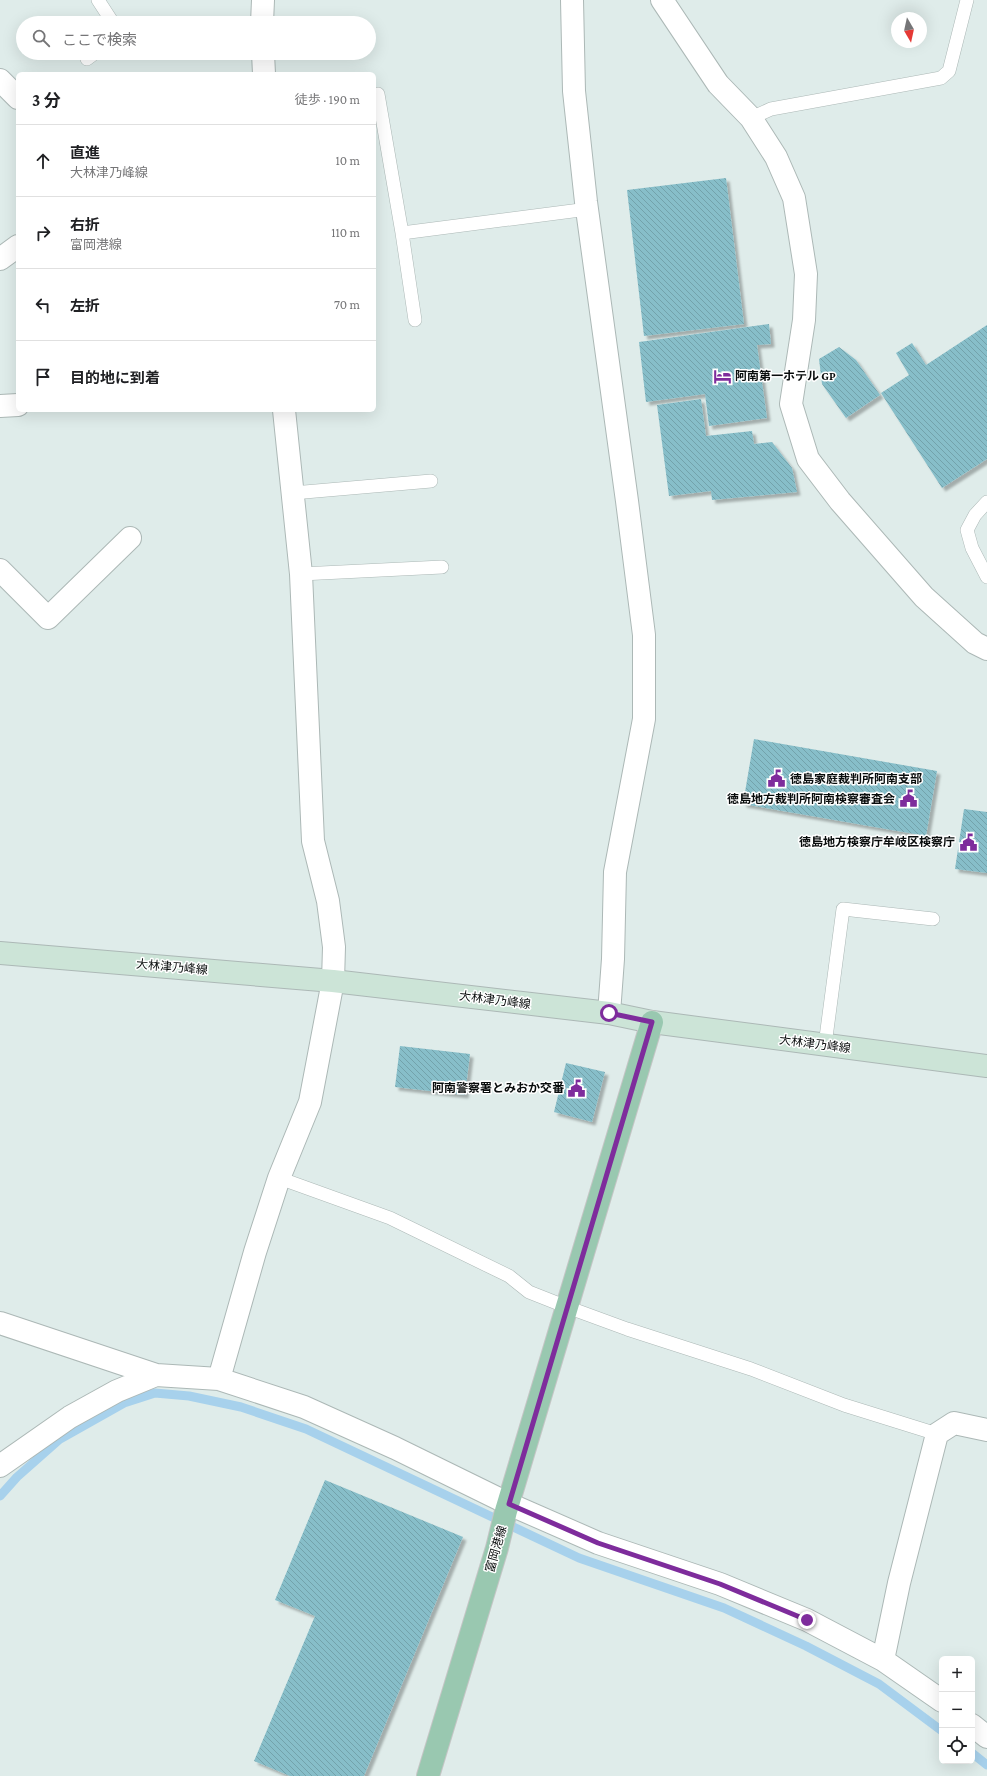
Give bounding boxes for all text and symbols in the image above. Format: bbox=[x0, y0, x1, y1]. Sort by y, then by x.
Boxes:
north arrow bbox=[891, 12, 927, 48]
search box bbox=[16, 16, 376, 60]
icon: search bbox=[30, 27, 52, 49]
text: ここで検索 bbox=[62, 32, 137, 48]
text: 3 分 bbox=[32, 91, 61, 110]
text: 徒歩 · 190 m bbox=[295, 92, 360, 107]
text: 直進 bbox=[70, 145, 100, 161]
icon: ahead bbox=[32, 150, 54, 172]
text: 10 m bbox=[335, 153, 360, 168]
text: 大林津乃峰線 bbox=[70, 165, 148, 180]
text: 右折 bbox=[70, 217, 100, 233]
icon: right bbox=[32, 222, 54, 244]
text: 110 m bbox=[331, 225, 360, 240]
text: 富岡港線 bbox=[70, 237, 122, 252]
icon: left bbox=[32, 294, 54, 316]
text: 70 m bbox=[334, 297, 360, 312]
text: 左折 bbox=[70, 298, 100, 314]
icon: arrive bbox=[32, 366, 54, 388]
hotel icon: 阿南第一ホテル GP bbox=[712, 366, 732, 386]
place label: 阿南第一ホテル GP bbox=[735, 369, 836, 383]
text: 目的地に到着 bbox=[70, 370, 160, 386]
public building icon: 徳島家庭裁判所阿南支部 bbox=[767, 769, 787, 789]
place label: 徳島家庭裁判所阿南支部 bbox=[790, 772, 922, 786]
public building icon: 徳島地方裁判所阿南検察審査会 bbox=[898, 789, 918, 809]
place label: 徳島地方裁判所阿南検察審査会 bbox=[727, 792, 895, 806]
public building icon: 徳島地方検察庁牟岐区検察庁 bbox=[958, 832, 978, 852]
place label: 徳島地方検察庁牟岐区検察庁 bbox=[799, 835, 955, 849]
street label: 大林津乃峰線 bbox=[136, 957, 208, 977]
street label: 大林津乃峰線 bbox=[458, 989, 532, 1011]
route start bbox=[600, 1004, 618, 1022]
street label: 大林津乃峰線 bbox=[778, 1033, 852, 1055]
public building icon: 阿南警察署とみおか交番 bbox=[567, 1078, 587, 1098]
place label: 阿南警察署とみおか交番 bbox=[432, 1081, 565, 1095]
street label: 富岡港線 bbox=[483, 1524, 509, 1574]
route end bbox=[798, 1611, 816, 1629]
map controls bbox=[939, 1656, 975, 1764]
button: + bbox=[939, 1656, 975, 1692]
button: − bbox=[939, 1692, 975, 1728]
button: locate bbox=[939, 1728, 975, 1764]

